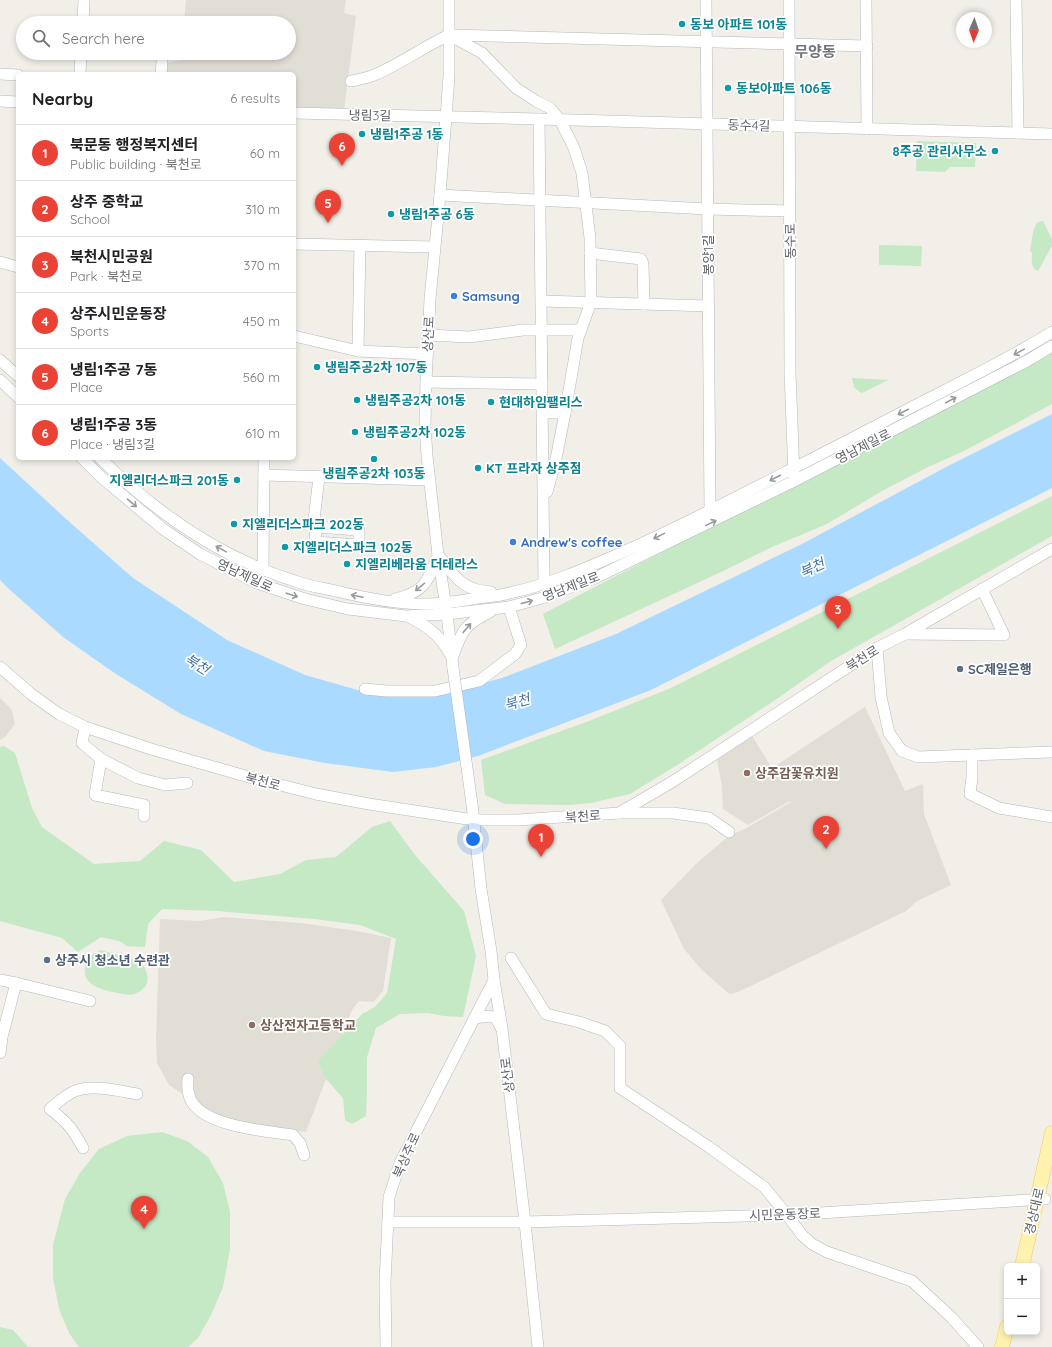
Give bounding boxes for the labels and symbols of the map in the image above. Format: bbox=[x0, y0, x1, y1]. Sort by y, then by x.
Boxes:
north arrow bbox=[956, 12, 992, 48]
place label: 동보 아파트 101동 bbox=[690, 16, 787, 32]
marker: 동보 아파트 101동 bbox=[677, 19, 687, 29]
district label: 무양동 bbox=[794, 42, 836, 61]
place label: 동보아파트 106동 bbox=[736, 80, 832, 96]
marker: 동보아파트 106동 bbox=[723, 83, 733, 93]
street label: 냉림3길 bbox=[349, 107, 391, 123]
street label: 동수4길 bbox=[727, 116, 771, 134]
place label: 냉림1주공 1동 bbox=[370, 126, 444, 142]
marker: 냉림1주공 1동 bbox=[357, 129, 367, 139]
pin: 6 bbox=[329, 133, 355, 166]
place label: 8주공 관리사무소 bbox=[893, 143, 987, 159]
marker: 8주공 관리사무소 bbox=[990, 146, 1000, 156]
pin: 5 bbox=[315, 190, 341, 223]
place label: 냉림1주공 6동 bbox=[399, 206, 475, 222]
marker: 냉림1주공 6동 bbox=[386, 209, 396, 219]
street label: 동수로 bbox=[782, 223, 798, 259]
street label: 봉양1길 bbox=[700, 235, 716, 275]
place label: Samsung bbox=[462, 288, 520, 304]
marker: Samsung bbox=[449, 291, 459, 301]
street label: 상산로 bbox=[419, 316, 437, 352]
one-way arrow bbox=[1013, 349, 1025, 357]
place label: 냉림주공2차 107동 bbox=[325, 359, 427, 375]
marker: 냉림주공2차 107동 bbox=[312, 362, 322, 372]
place label: 냉림주공2차 101동 bbox=[365, 392, 466, 408]
place label: 현대하임팰리스 bbox=[499, 394, 583, 410]
marker: 냉림주공2차 101동 bbox=[352, 395, 362, 405]
one-way arrow bbox=[945, 396, 957, 404]
marker: 현대하임팰리스 bbox=[486, 397, 496, 407]
one-way arrow bbox=[897, 409, 909, 416]
place label: 냉림주공2차 102동 bbox=[363, 424, 466, 440]
street label: 영남제일로 bbox=[833, 425, 893, 467]
marker: 냉림주공2차 102동 bbox=[350, 427, 360, 437]
marker: 냉림주공2차 103동 bbox=[369, 454, 379, 464]
place label: KT 프라자 상주점 bbox=[486, 460, 582, 476]
marker: KT 프라자 상주점 bbox=[473, 463, 483, 473]
place label: 냉림주공2차 103동 bbox=[323, 465, 425, 481]
place label: 지엘리더스파크 201동 bbox=[109, 472, 229, 488]
marker: 지엘리더스파크 201동 bbox=[232, 475, 242, 485]
one-way arrow bbox=[769, 475, 781, 482]
one-way arrow bbox=[126, 499, 137, 508]
place label: 지엘리더스파크 202동 bbox=[242, 516, 364, 532]
marker: 지엘리더스파크 202동 bbox=[229, 519, 239, 529]
one-way arrow bbox=[704, 519, 716, 526]
one-way arrow bbox=[653, 533, 665, 540]
place label: Andrew's coffee bbox=[521, 534, 623, 550]
marker: Andrew's coffee bbox=[508, 537, 518, 547]
place label: 지엘리더스파크 102동 bbox=[293, 539, 413, 555]
marker: 지엘리더스파크 102동 bbox=[280, 542, 290, 552]
one-way arrow bbox=[215, 545, 227, 553]
water label: 북천 bbox=[797, 554, 828, 582]
street label: 영남제일로 bbox=[215, 555, 276, 595]
place label: 지엘리베라움 더테라스 bbox=[355, 556, 478, 572]
marker: 지엘리베라움 더테라스 bbox=[342, 559, 352, 569]
street label: 영남제일로 bbox=[540, 568, 602, 604]
one-way arrow bbox=[414, 583, 425, 592]
one-way arrow bbox=[285, 591, 297, 599]
one-way arrow bbox=[351, 592, 364, 600]
pin: 3 bbox=[825, 596, 851, 629]
one-way arrow bbox=[520, 598, 533, 605]
one-way arrow bbox=[462, 622, 471, 633]
street label: 북천로 bbox=[843, 642, 881, 674]
water label: 북천 bbox=[181, 650, 214, 679]
place label: SC제일은행 bbox=[968, 661, 1032, 677]
marker: SC제일은행 bbox=[955, 664, 965, 674]
water label: 북천 bbox=[502, 689, 533, 714]
place label: 상주감꽃유치원 bbox=[755, 765, 839, 781]
marker: 상주감꽃유치원 bbox=[742, 768, 752, 778]
street label: 북천로 bbox=[244, 769, 282, 793]
street label: 북천로 bbox=[565, 807, 601, 825]
pin: 2 bbox=[813, 816, 839, 849]
pin: 1 bbox=[528, 824, 554, 857]
your location bbox=[463, 829, 483, 849]
place label: 상주시 청소년 수련관 bbox=[55, 952, 170, 968]
marker: 상주시 청소년 수련관 bbox=[42, 955, 52, 965]
place label: 상산전자고등학교 bbox=[260, 1017, 356, 1033]
marker: 상산전자고등학교 bbox=[247, 1020, 257, 1030]
street label: 상산로 bbox=[497, 1056, 517, 1094]
street label: 북상주로 bbox=[389, 1130, 423, 1180]
street label: 경상대로 bbox=[1021, 1186, 1047, 1236]
pin: 4 bbox=[131, 1196, 157, 1229]
street label: 시민운동장로 bbox=[749, 1205, 821, 1223]

